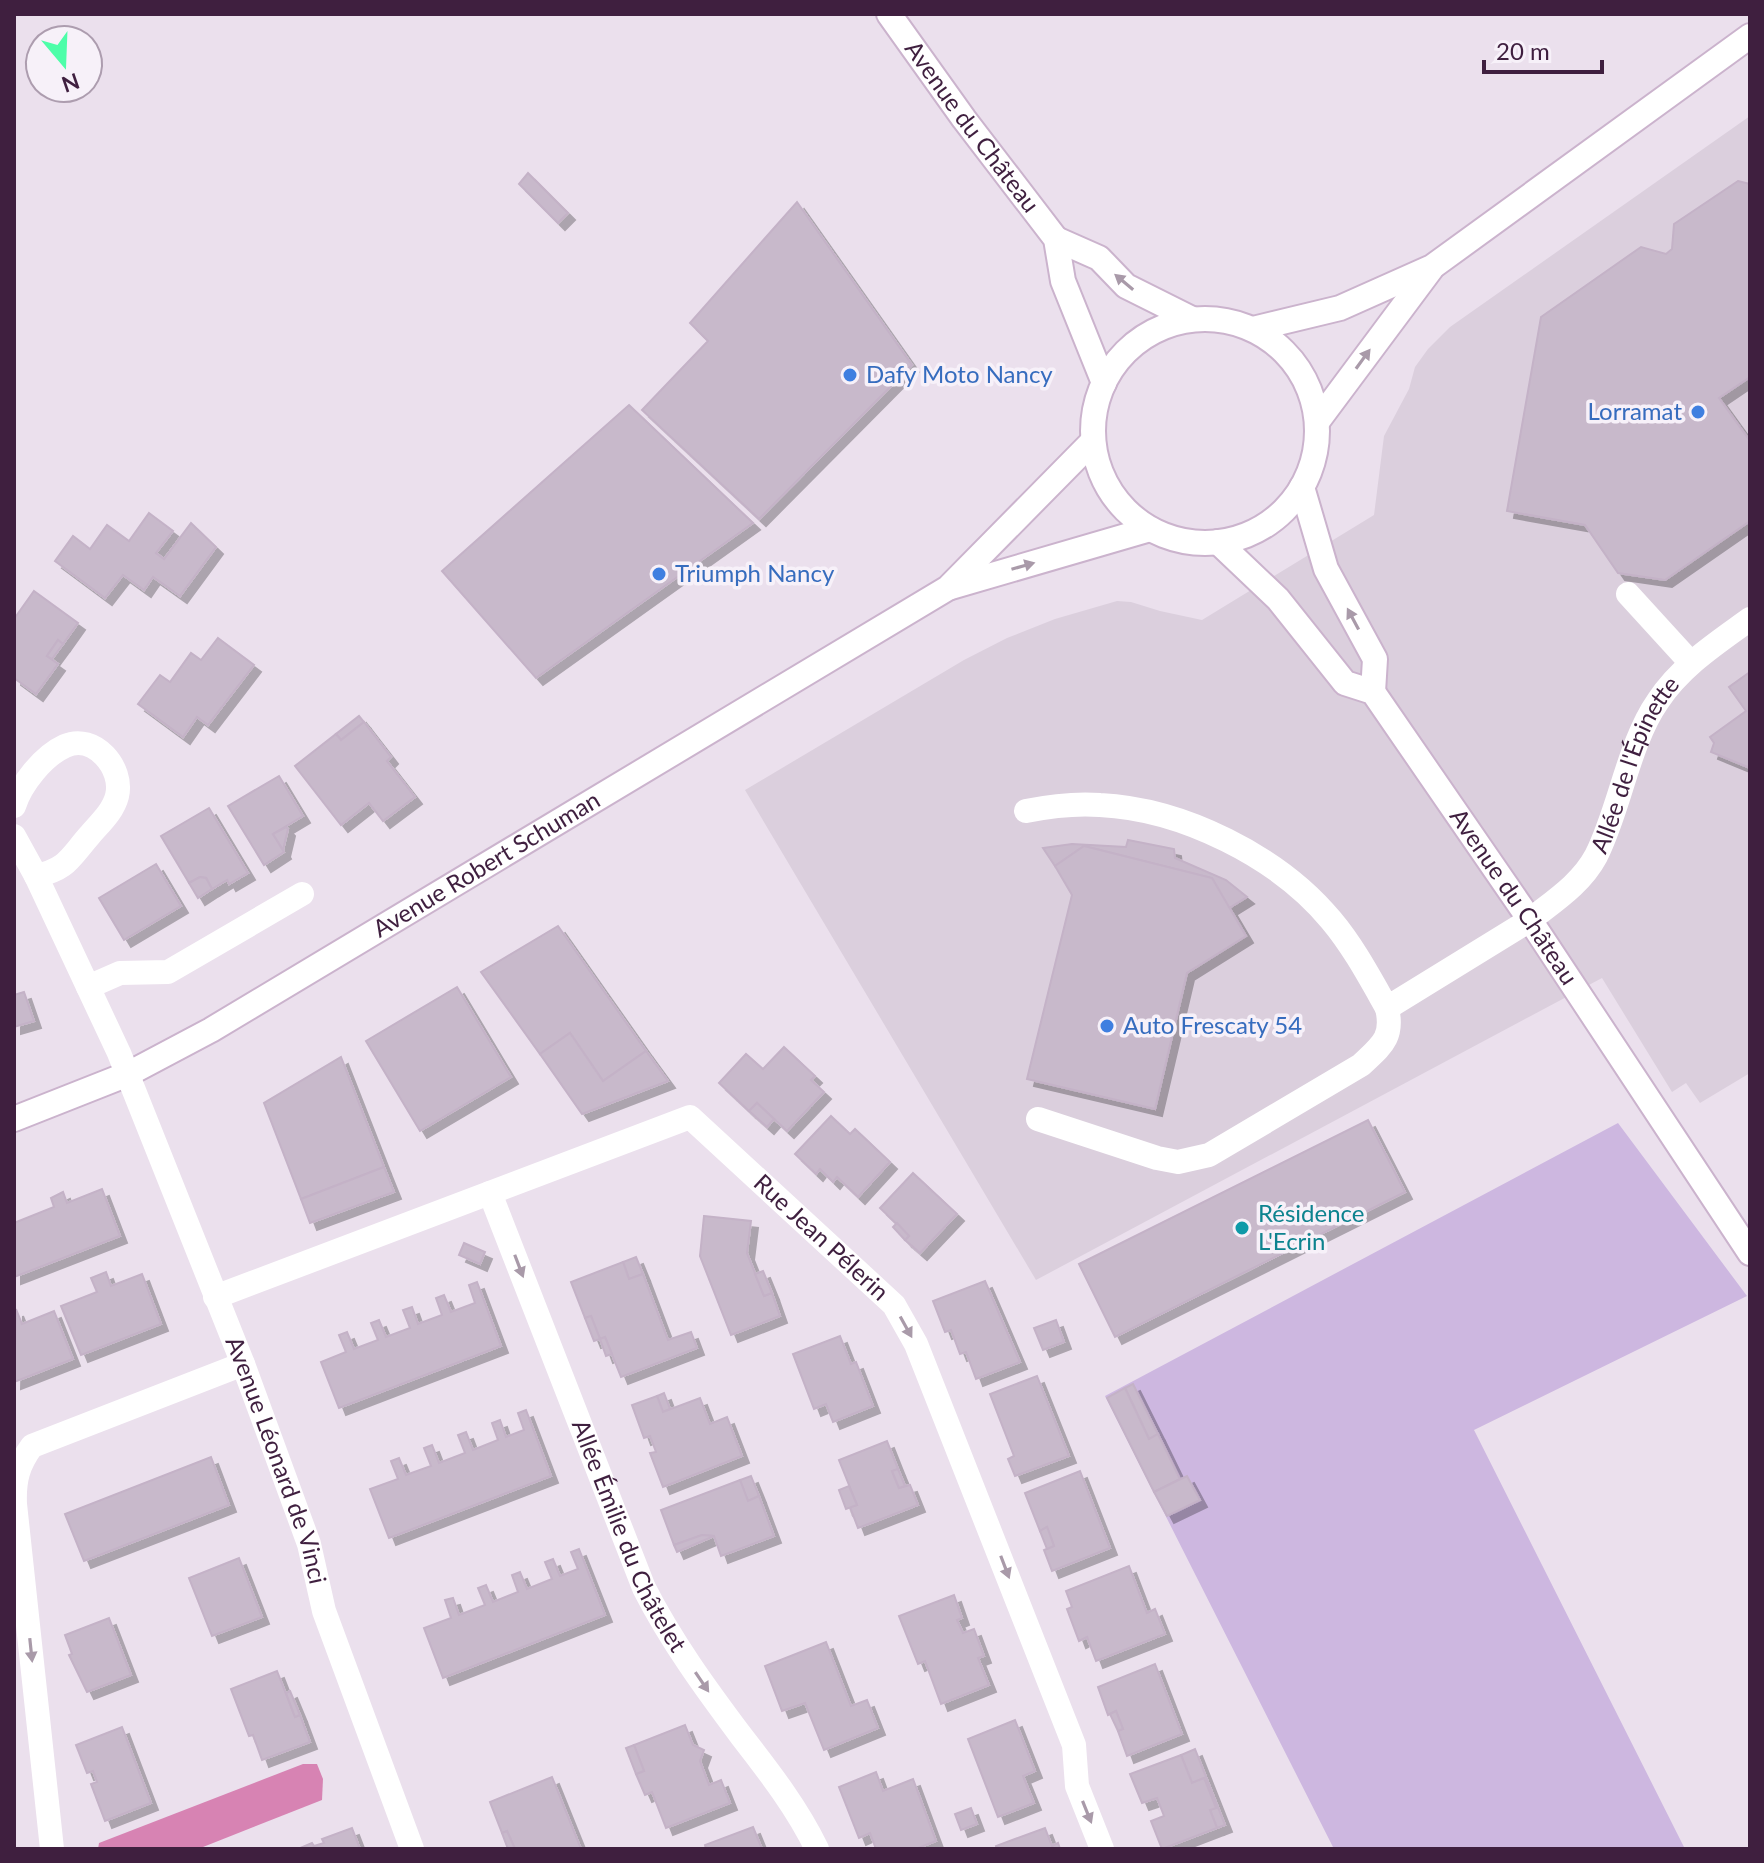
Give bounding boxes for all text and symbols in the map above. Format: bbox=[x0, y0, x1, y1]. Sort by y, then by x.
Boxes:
north arrow bbox=[24, 24, 104, 104]
scale bar bbox=[1484, 24, 1602, 74]
street label: Avenue du Château bbox=[900, 35, 1046, 218]
text: 20 m bbox=[1496, 36, 1550, 65]
text: N bbox=[58, 68, 83, 99]
one-way arrow bbox=[1114, 274, 1134, 291]
one-way arrow bbox=[1355, 348, 1371, 370]
place label: Dafy Moto Nancy bbox=[866, 359, 1053, 388]
marker: Dafy Moto Nancy bbox=[841, 366, 859, 384]
place label: Lorramat bbox=[1588, 396, 1682, 425]
marker: Lorramat bbox=[1689, 403, 1707, 421]
place label: Triumph Nancy bbox=[675, 558, 835, 587]
one-way arrow bbox=[1012, 559, 1036, 572]
marker: Triumph Nancy bbox=[650, 565, 668, 583]
one-way arrow bbox=[1347, 608, 1360, 631]
street label: Allée de l'Épinette bbox=[1583, 669, 1684, 857]
street label: Avenue Robert Schuman bbox=[367, 784, 605, 943]
street label: Avenue du Château bbox=[1445, 802, 1585, 990]
place label: Auto Frescaty 54 bbox=[1123, 1010, 1302, 1039]
marker: Auto Frescaty 54 bbox=[1098, 1017, 1116, 1035]
street label: Rue Jean Pélerin bbox=[749, 1167, 895, 1306]
place label: Résidence L'Ecrin bbox=[1258, 1198, 1365, 1255]
marker: Résidence L'Ecrin bbox=[1233, 1219, 1251, 1237]
one-way arrow bbox=[512, 1254, 525, 1278]
one-way arrow bbox=[899, 1315, 913, 1338]
street label: Avenue Léonard de Vinci bbox=[220, 1332, 334, 1587]
street label: Allée Émilie du Châtelet bbox=[567, 1415, 694, 1657]
one-way arrow bbox=[999, 1555, 1012, 1579]
one-way arrow bbox=[24, 1638, 37, 1663]
one-way arrow bbox=[694, 1671, 709, 1692]
one-way arrow bbox=[1081, 1800, 1094, 1824]

